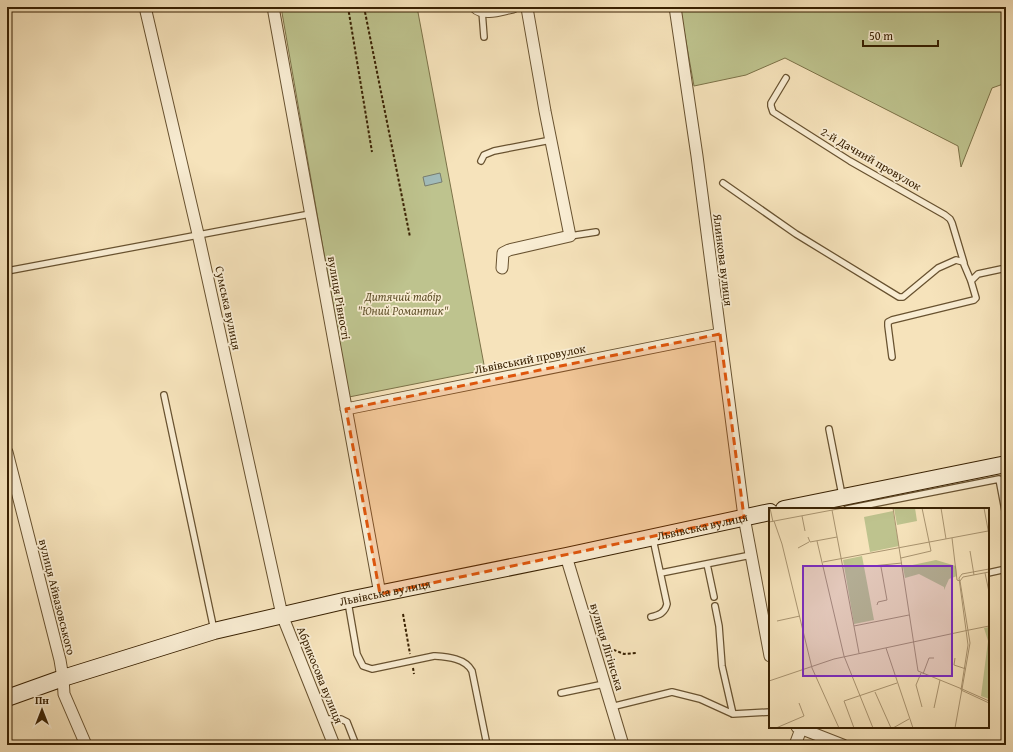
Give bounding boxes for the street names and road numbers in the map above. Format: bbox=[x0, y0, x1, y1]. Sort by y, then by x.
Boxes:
street label: 2-й Дачний провулок bbox=[818, 123, 925, 195]
street label: Ялинкова вулиця bbox=[709, 212, 738, 307]
street label: вулиця Рівності bbox=[324, 255, 355, 342]
street label: Сумська вулиця bbox=[211, 264, 246, 351]
street label: Львівський провулок bbox=[473, 339, 588, 378]
street label: Львівська вулиця bbox=[655, 508, 749, 544]
street label: вулиця Айвазовського bbox=[35, 537, 80, 657]
street label: Львівська вулиця bbox=[338, 575, 432, 610]
street label: вулиця Лігінська bbox=[586, 601, 629, 693]
street label: Абрикосова вулиця bbox=[293, 624, 348, 726]

